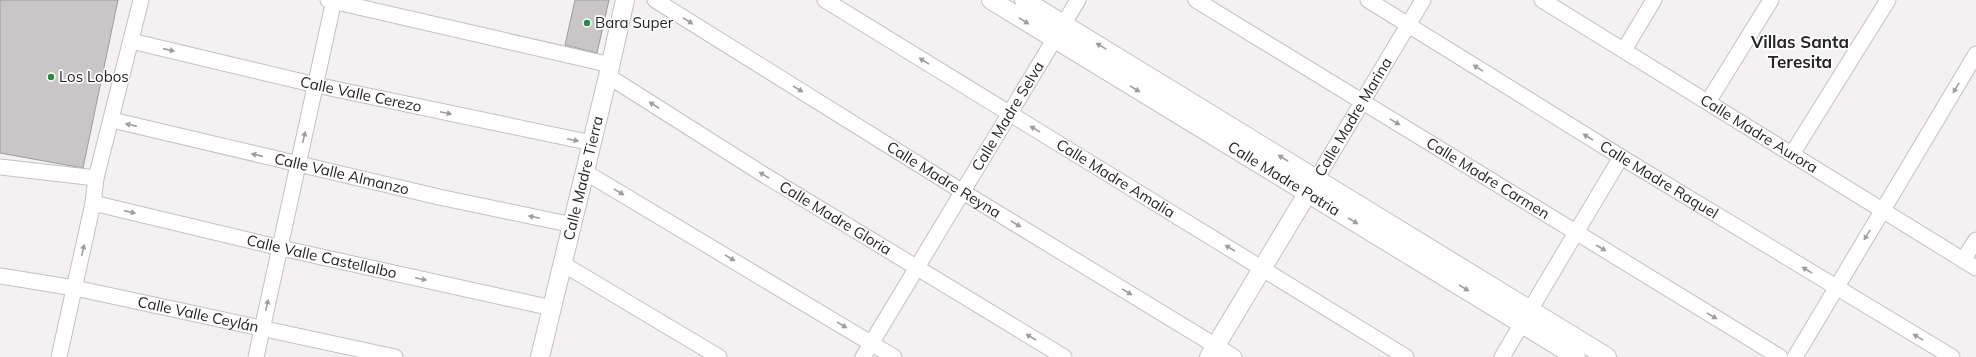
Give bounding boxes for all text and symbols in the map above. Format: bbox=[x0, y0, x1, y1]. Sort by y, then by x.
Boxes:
place label: Bara Super bbox=[595, 13, 674, 32]
one-way arrow bbox=[682, 17, 694, 24]
one-way arrow bbox=[1018, 17, 1030, 24]
marker: Bara Super bbox=[582, 18, 592, 28]
district label: Villas Santa Teresita bbox=[1750, 31, 1849, 72]
one-way arrow bbox=[1095, 43, 1107, 50]
one-way arrow bbox=[163, 48, 175, 54]
street label: Calle Madre Marina bbox=[1310, 54, 1396, 180]
one-way arrow bbox=[919, 57, 929, 65]
street label: Calle Madre Selva bbox=[967, 58, 1048, 174]
one-way arrow bbox=[1473, 64, 1483, 72]
place label: Los Lobos bbox=[59, 67, 129, 86]
marker: Los Lobos bbox=[46, 72, 56, 82]
street label: Calle Valle Cerezo bbox=[298, 72, 423, 116]
one-way arrow bbox=[1953, 82, 1960, 94]
one-way arrow bbox=[1129, 85, 1141, 92]
one-way arrow bbox=[792, 86, 804, 93]
street label: Calle Madre Aurora bbox=[1697, 90, 1822, 177]
one-way arrow bbox=[648, 102, 660, 109]
one-way arrow bbox=[440, 110, 452, 116]
street label: Calle Madre Tierra bbox=[559, 114, 607, 242]
one-way arrow bbox=[1390, 118, 1400, 126]
one-way arrow bbox=[125, 121, 137, 127]
one-way arrow bbox=[1030, 125, 1040, 133]
one-way arrow bbox=[301, 131, 307, 143]
street label: Calle Madre Carmen bbox=[1423, 133, 1553, 223]
one-way arrow bbox=[1582, 133, 1594, 140]
street label: Calle Madre Amalia bbox=[1053, 134, 1179, 222]
street label: Calle Madre Raquel bbox=[1596, 136, 1722, 223]
one-way arrow bbox=[567, 137, 580, 143]
street label: Calle Madre Reyna bbox=[883, 137, 1004, 222]
street label: Calle Madre Patria bbox=[1224, 137, 1344, 220]
street label: Calle Valle Almanzo bbox=[272, 149, 411, 199]
one-way arrow bbox=[251, 151, 263, 157]
one-way arrow bbox=[1277, 154, 1289, 161]
one-way arrow bbox=[758, 171, 770, 178]
street label: Calle Madre Gloria bbox=[776, 176, 895, 259]
one-way arrow bbox=[613, 188, 625, 195]
one-way arrow bbox=[125, 209, 137, 215]
one-way arrow bbox=[528, 213, 540, 219]
one-way arrow bbox=[1348, 217, 1358, 225]
one-way arrow bbox=[1011, 220, 1021, 228]
one-way arrow bbox=[1864, 229, 1871, 241]
street label: Calle Valle Castellalbo bbox=[245, 230, 399, 282]
one-way arrow bbox=[80, 243, 86, 256]
one-way arrow bbox=[1224, 244, 1236, 251]
one-way arrow bbox=[1595, 245, 1607, 252]
one-way arrow bbox=[724, 255, 736, 262]
one-way arrow bbox=[1801, 266, 1813, 273]
one-way arrow bbox=[415, 276, 427, 282]
one-way arrow bbox=[1459, 284, 1469, 292]
one-way arrow bbox=[1121, 288, 1133, 295]
street label: Calle Valle Ceylán bbox=[136, 292, 261, 336]
one-way arrow bbox=[265, 299, 271, 311]
one-way arrow bbox=[1707, 312, 1718, 319]
one-way arrow bbox=[836, 322, 848, 329]
one-way arrow bbox=[1025, 333, 1037, 340]
one-way arrow bbox=[1912, 333, 1924, 340]

